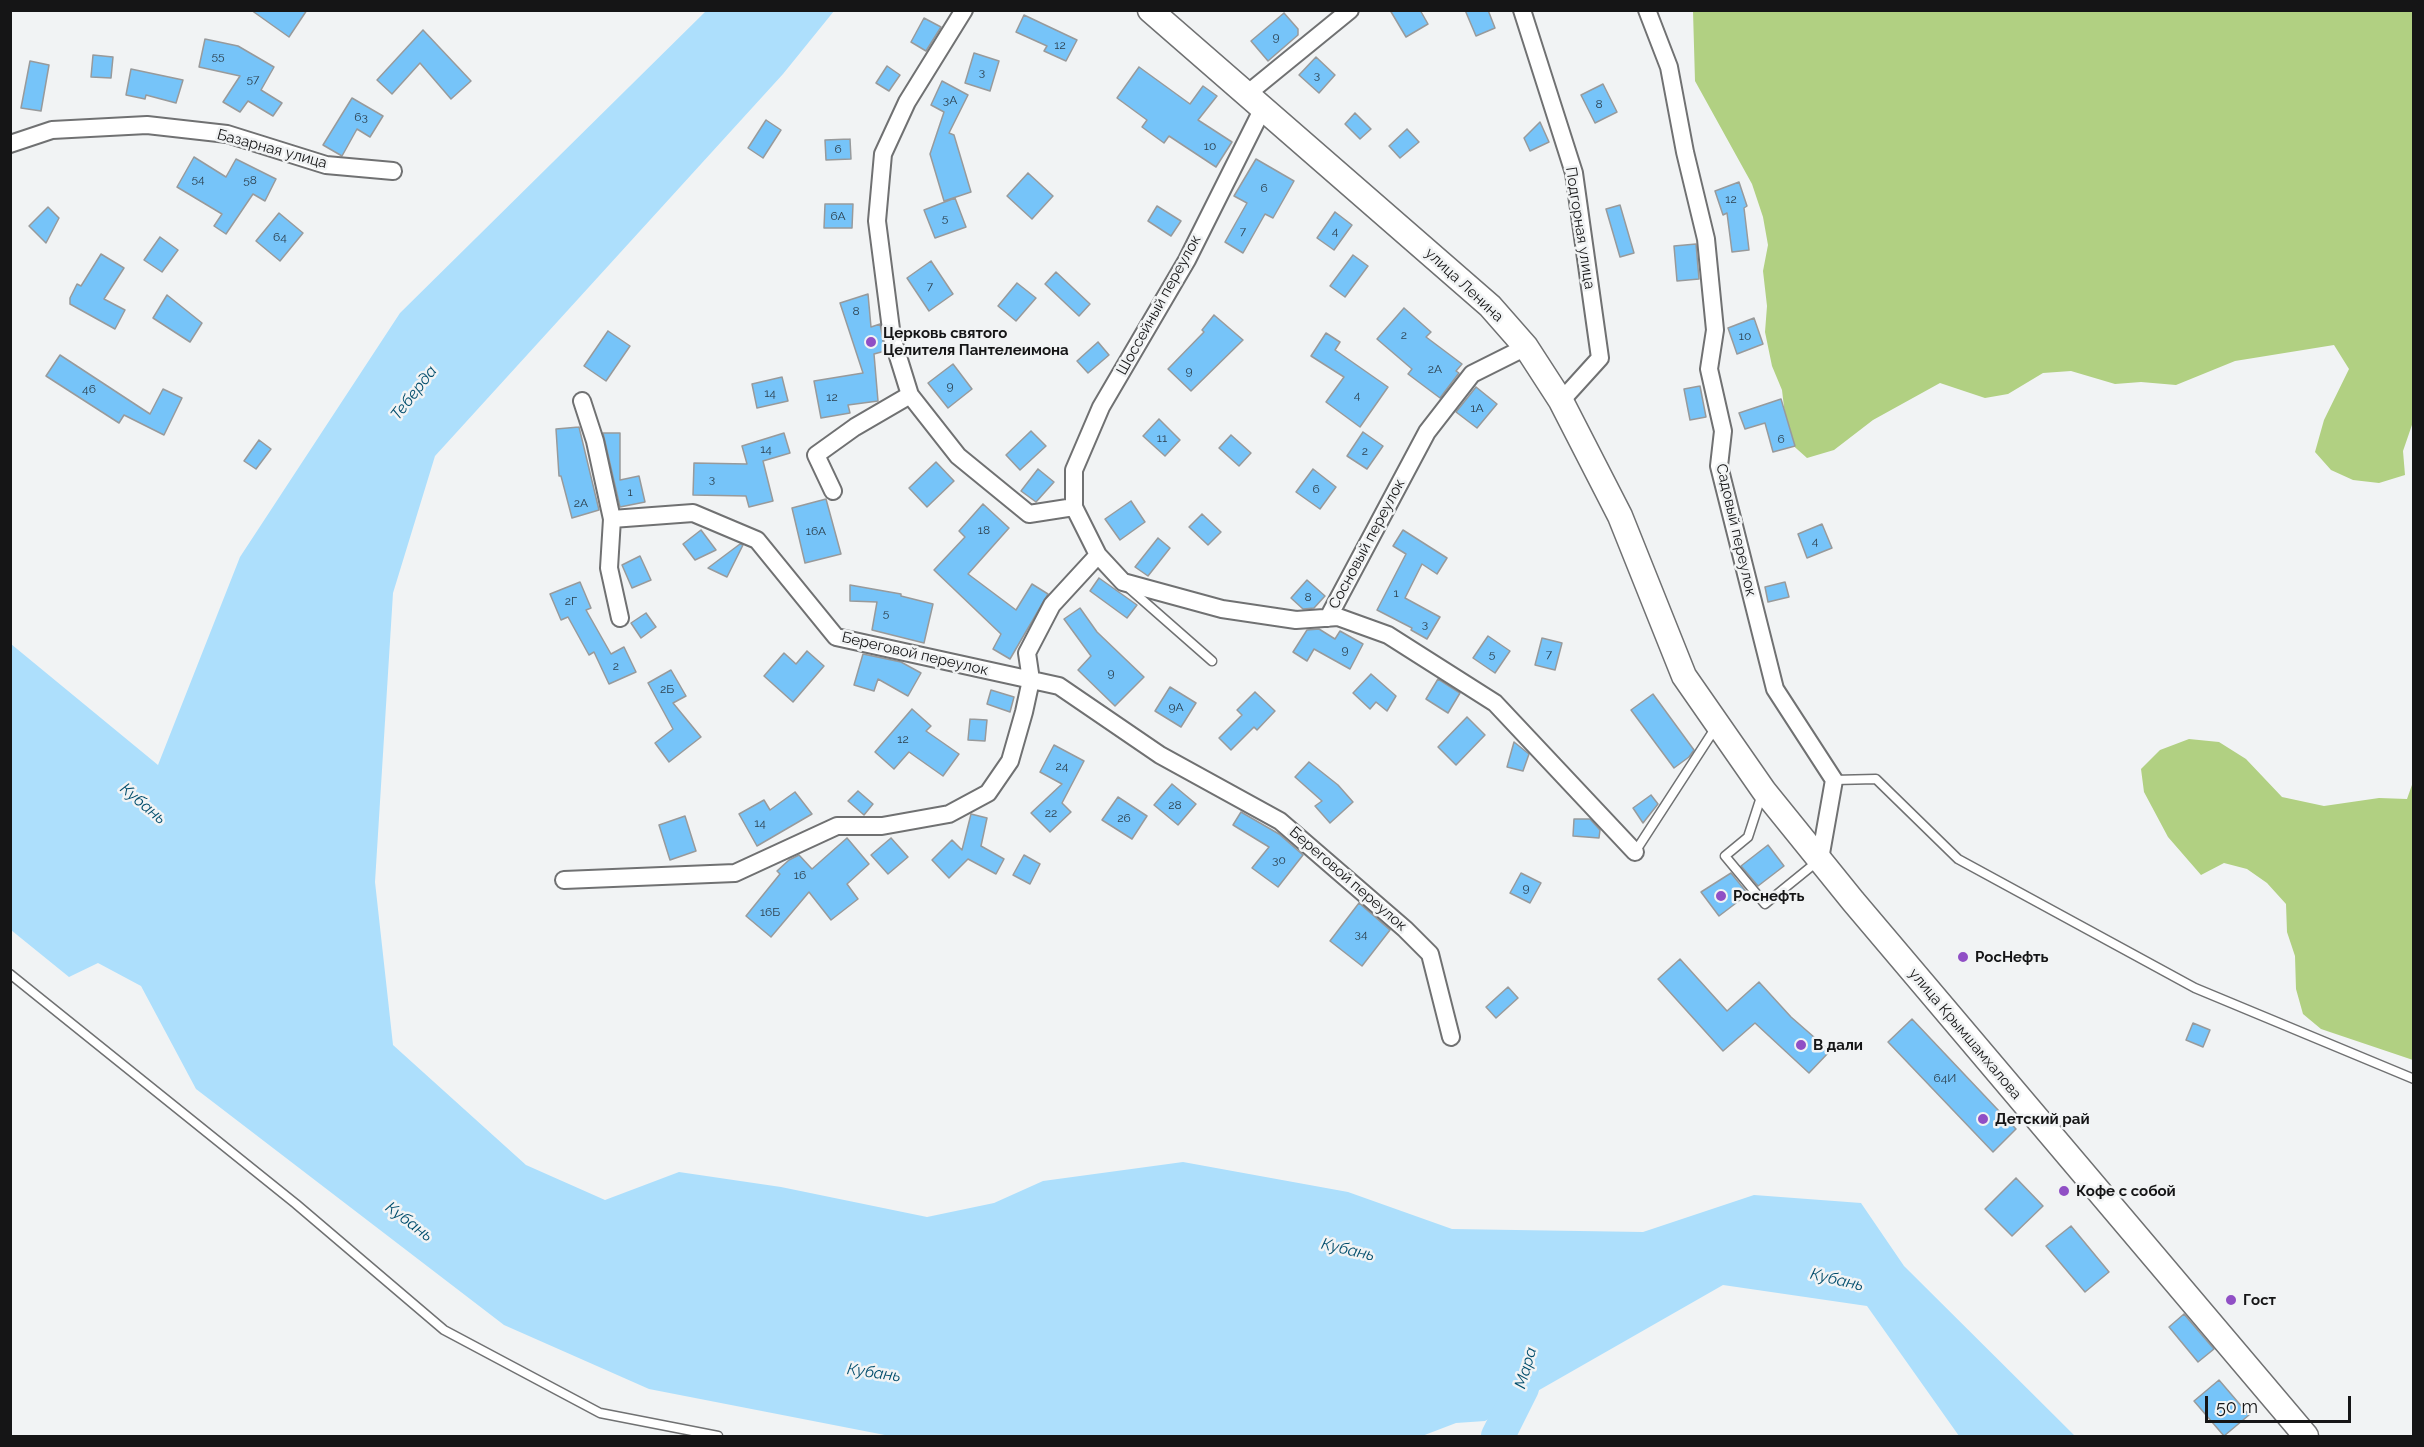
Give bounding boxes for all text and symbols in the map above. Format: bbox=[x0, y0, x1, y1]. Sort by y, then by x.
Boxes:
house number: 9 bbox=[1272, 30, 1280, 44]
house number: 12 bbox=[1054, 38, 1066, 52]
house number: 55 bbox=[211, 49, 225, 63]
house number: 3 bbox=[979, 65, 985, 79]
house number: 3 bbox=[1314, 68, 1320, 82]
house number: 57 bbox=[247, 72, 259, 86]
house number: 3А bbox=[943, 93, 957, 107]
house number: 8 bbox=[1595, 97, 1603, 111]
house number: 63 bbox=[354, 110, 368, 124]
street label: Базарная улица bbox=[215, 126, 329, 172]
house number: 10 bbox=[1204, 139, 1216, 153]
house number: 6 bbox=[834, 142, 842, 156]
street label: Подгорная улица bbox=[1561, 166, 1599, 290]
house number: 54 bbox=[191, 172, 205, 186]
house number: 58 bbox=[243, 173, 257, 187]
house number: 6 bbox=[1260, 181, 1268, 195]
house number: 12 bbox=[1725, 192, 1737, 206]
house number: 6А bbox=[830, 209, 846, 223]
house number: 5 bbox=[942, 211, 948, 225]
house number: 7 bbox=[1240, 224, 1246, 238]
house number: 4 bbox=[1332, 224, 1338, 238]
house number: 64 bbox=[273, 230, 287, 244]
street label: Шоссейный переулок bbox=[1113, 232, 1205, 378]
street label: улица Ленина bbox=[1421, 244, 1507, 326]
house number: 7 bbox=[927, 279, 933, 293]
house number: 8 bbox=[852, 304, 860, 318]
place label: Церковь святого Целителя Пантелеимона bbox=[883, 324, 1069, 359]
house number: 2 bbox=[1401, 328, 1407, 342]
house number: 10 bbox=[1739, 329, 1751, 343]
marker: Церковь святого Целителя Пантелеимона bbox=[864, 335, 878, 349]
water label: Теберда bbox=[387, 362, 441, 424]
house number: 2А bbox=[1428, 362, 1442, 376]
house number: 9 bbox=[1185, 364, 1193, 378]
house number: 9 bbox=[946, 379, 954, 393]
house number: 46 bbox=[82, 382, 96, 396]
house number: 14 bbox=[764, 386, 776, 400]
house number: 4 bbox=[1354, 388, 1360, 402]
house number: 12 bbox=[826, 390, 838, 404]
house number: 1А bbox=[1470, 401, 1484, 415]
house number: 11 bbox=[1157, 431, 1167, 445]
house number: 6 bbox=[1777, 432, 1785, 446]
house number: 14 bbox=[760, 442, 772, 456]
house number: 2 bbox=[1362, 444, 1368, 458]
street label: Садовый переулок bbox=[1712, 462, 1760, 598]
house number: 3 bbox=[709, 472, 715, 486]
street label: Сосновый переулок bbox=[1325, 476, 1409, 612]
house number: 6 bbox=[1312, 482, 1320, 496]
house number: 1 bbox=[627, 485, 633, 499]
house number: 2А bbox=[574, 496, 588, 510]
house number: 18 bbox=[978, 523, 990, 537]
house number: 16А bbox=[806, 524, 826, 538]
house number: 4 bbox=[1812, 534, 1818, 548]
house number: 1 bbox=[1393, 586, 1399, 600]
house number: 8 bbox=[1304, 590, 1312, 604]
house number: 2Г bbox=[565, 594, 577, 608]
house number: 5 bbox=[883, 606, 889, 620]
house number: 3 bbox=[1422, 617, 1428, 631]
street label: Береговой переулок bbox=[840, 628, 990, 680]
house number: 9 bbox=[1341, 643, 1349, 657]
house number: 5 bbox=[1489, 647, 1495, 661]
house number: 7 bbox=[1546, 647, 1552, 661]
house number: 2 bbox=[613, 659, 619, 673]
house number: 9 bbox=[1107, 666, 1115, 680]
house number: 2Б bbox=[660, 682, 674, 696]
house number: 9А bbox=[1168, 700, 1184, 714]
house number: 12 bbox=[897, 732, 909, 746]
house number: 24 bbox=[1056, 759, 1068, 773]
water label: Кубань bbox=[116, 779, 170, 829]
house number: 28 bbox=[1168, 798, 1182, 812]
house number: 22 bbox=[1045, 806, 1057, 820]
house number: 26 bbox=[1117, 811, 1131, 825]
house number: 14 bbox=[754, 816, 766, 830]
street label: Береговой переулок bbox=[1286, 823, 1410, 935]
house number: 30 bbox=[1272, 853, 1286, 867]
house number: 16 bbox=[794, 868, 806, 882]
house number: 9 bbox=[1522, 881, 1530, 895]
place label: Роснефть bbox=[1733, 887, 1805, 905]
marker: Роснефть bbox=[1714, 889, 1728, 903]
house number: 16Б bbox=[760, 905, 780, 919]
house number: 34 bbox=[1355, 927, 1367, 941]
place label: РосНефть bbox=[1975, 948, 2049, 966]
marker: РосНефть bbox=[1956, 950, 1970, 964]
street label: улица Крымшамхалова bbox=[1905, 965, 2025, 1103]
place label: В дали bbox=[1813, 1036, 1863, 1054]
marker: В дали bbox=[1794, 1038, 1808, 1052]
house number: 64И bbox=[1934, 1071, 1956, 1085]
place label: Детский рай bbox=[1995, 1110, 2090, 1128]
marker: Детский рай bbox=[1976, 1112, 1990, 1126]
place label: Кофе с собой bbox=[2076, 1182, 2176, 1200]
marker: Кофе с собой bbox=[2057, 1184, 2071, 1198]
water label: Кубань bbox=[382, 1198, 436, 1246]
water label: Кубань bbox=[1320, 1235, 1376, 1265]
water label: Кубань bbox=[1809, 1265, 1865, 1295]
place label: Гост bbox=[2243, 1291, 2276, 1309]
marker: Гост bbox=[2224, 1293, 2238, 1307]
water label: Мара bbox=[1511, 1345, 1541, 1391]
water label: Кубань bbox=[846, 1360, 902, 1386]
scale bar bbox=[2208, 1384, 2354, 1422]
text: 50 m bbox=[2216, 1396, 2258, 1417]

